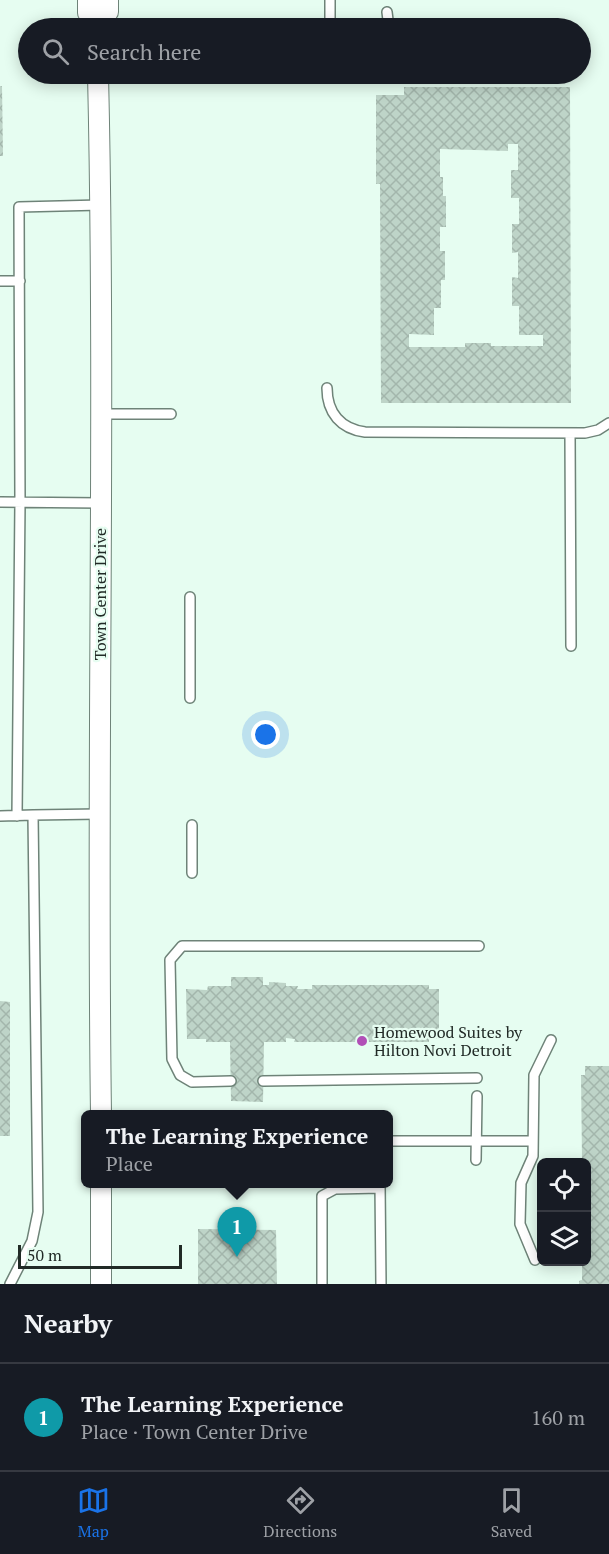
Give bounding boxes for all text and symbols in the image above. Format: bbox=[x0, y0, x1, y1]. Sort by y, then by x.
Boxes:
search box bbox=[18, 18, 591, 84]
icon: search bbox=[39, 35, 72, 68]
text: Search here bbox=[87, 37, 201, 66]
street label: Town Center Drive bbox=[89, 528, 111, 660]
your location bbox=[251, 720, 280, 749]
place label: Homewood Suites by Hilton Novi Detroit bbox=[374, 1021, 523, 1061]
marker: Homewood Suites by Hilton Novi Detroit bbox=[355, 1034, 369, 1048]
popup bbox=[81, 1110, 393, 1188]
text: The Learning Experience bbox=[106, 1121, 368, 1150]
text: Place bbox=[106, 1150, 153, 1177]
map controls bbox=[537, 1158, 591, 1266]
button: locate bbox=[537, 1158, 591, 1212]
pin: 1 bbox=[218, 1208, 256, 1257]
button: layers bbox=[537, 1212, 591, 1266]
scale bar bbox=[18, 1242, 182, 1270]
text: 50 m bbox=[27, 1244, 62, 1266]
text: Nearby bbox=[24, 1306, 112, 1340]
text: The Learning Experience bbox=[81, 1389, 344, 1418]
text: 1 bbox=[38, 1404, 49, 1431]
text: 160 m bbox=[531, 1404, 585, 1431]
text: Place · Town Center Drive bbox=[81, 1418, 308, 1445]
tab: Map bbox=[77, 1484, 110, 1542]
tab: Directions bbox=[263, 1484, 337, 1542]
tab: Saved bbox=[491, 1484, 532, 1542]

